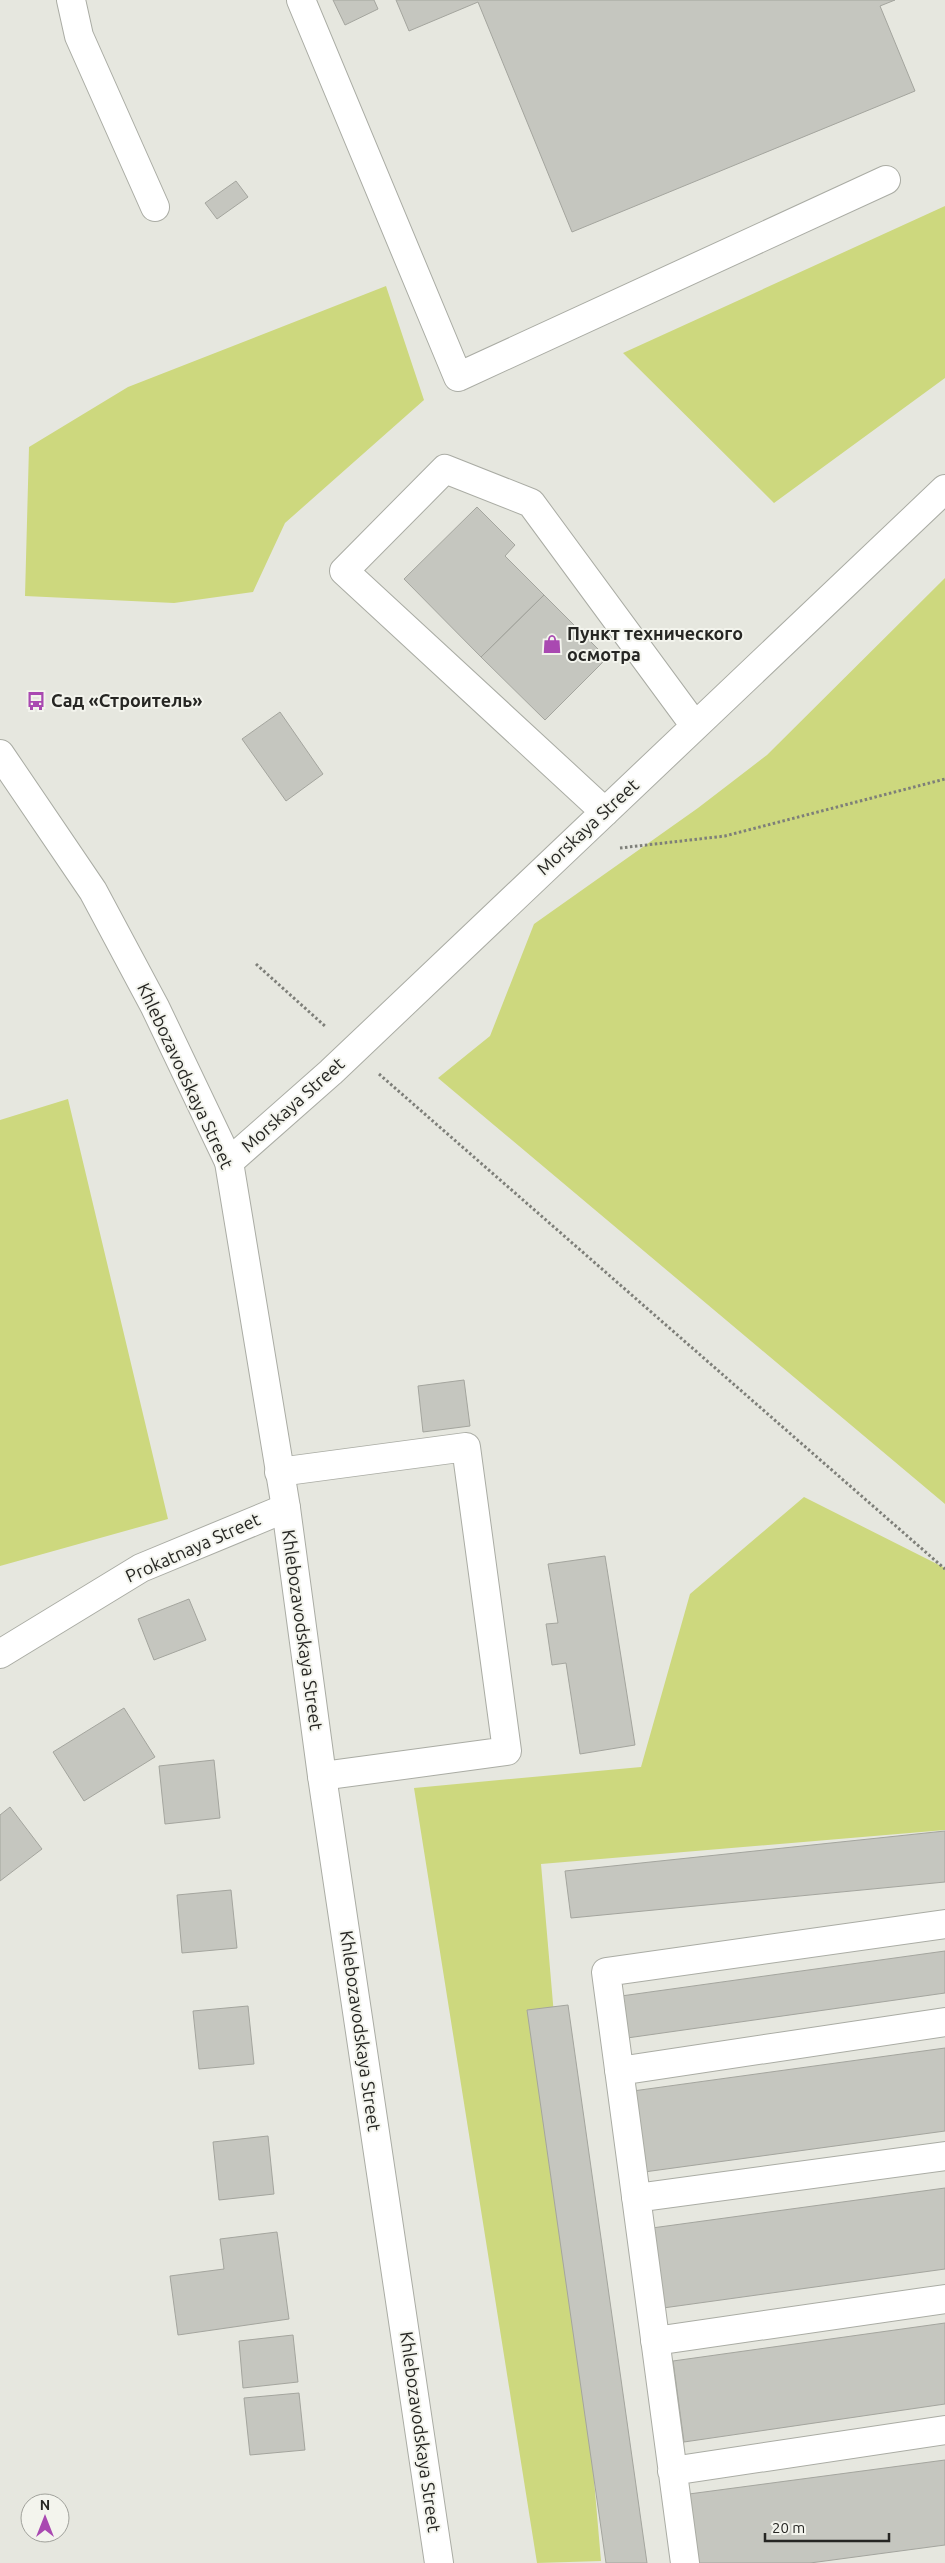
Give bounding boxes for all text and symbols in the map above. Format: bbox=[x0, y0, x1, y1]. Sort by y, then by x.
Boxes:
place label: Пункт технического осмотра bbox=[567, 623, 743, 664]
shop icon: Пункт технического осмотра bbox=[541, 633, 563, 655]
bus stop icon: Сад «Строитель» bbox=[25, 690, 47, 712]
place label: Сад «Строитель» bbox=[51, 690, 202, 710]
street label: Morskaya Street bbox=[532, 774, 642, 878]
street label: Khlebozavodskaya Street bbox=[134, 980, 238, 1172]
street label: Morskaya Street bbox=[237, 1053, 348, 1156]
street label: Prokatnaya Street bbox=[122, 1508, 263, 1586]
street label: Khlebozavodskaya Street bbox=[279, 1528, 327, 1732]
street label: Khlebozavodskaya Street bbox=[337, 1929, 385, 2133]
street label: Khlebozavodskaya Street bbox=[397, 2330, 445, 2534]
north arrow bbox=[20, 2493, 70, 2543]
text: N bbox=[40, 2497, 50, 2513]
scale bar bbox=[765, 2510, 889, 2542]
text: 20 m bbox=[772, 2519, 805, 2536]

